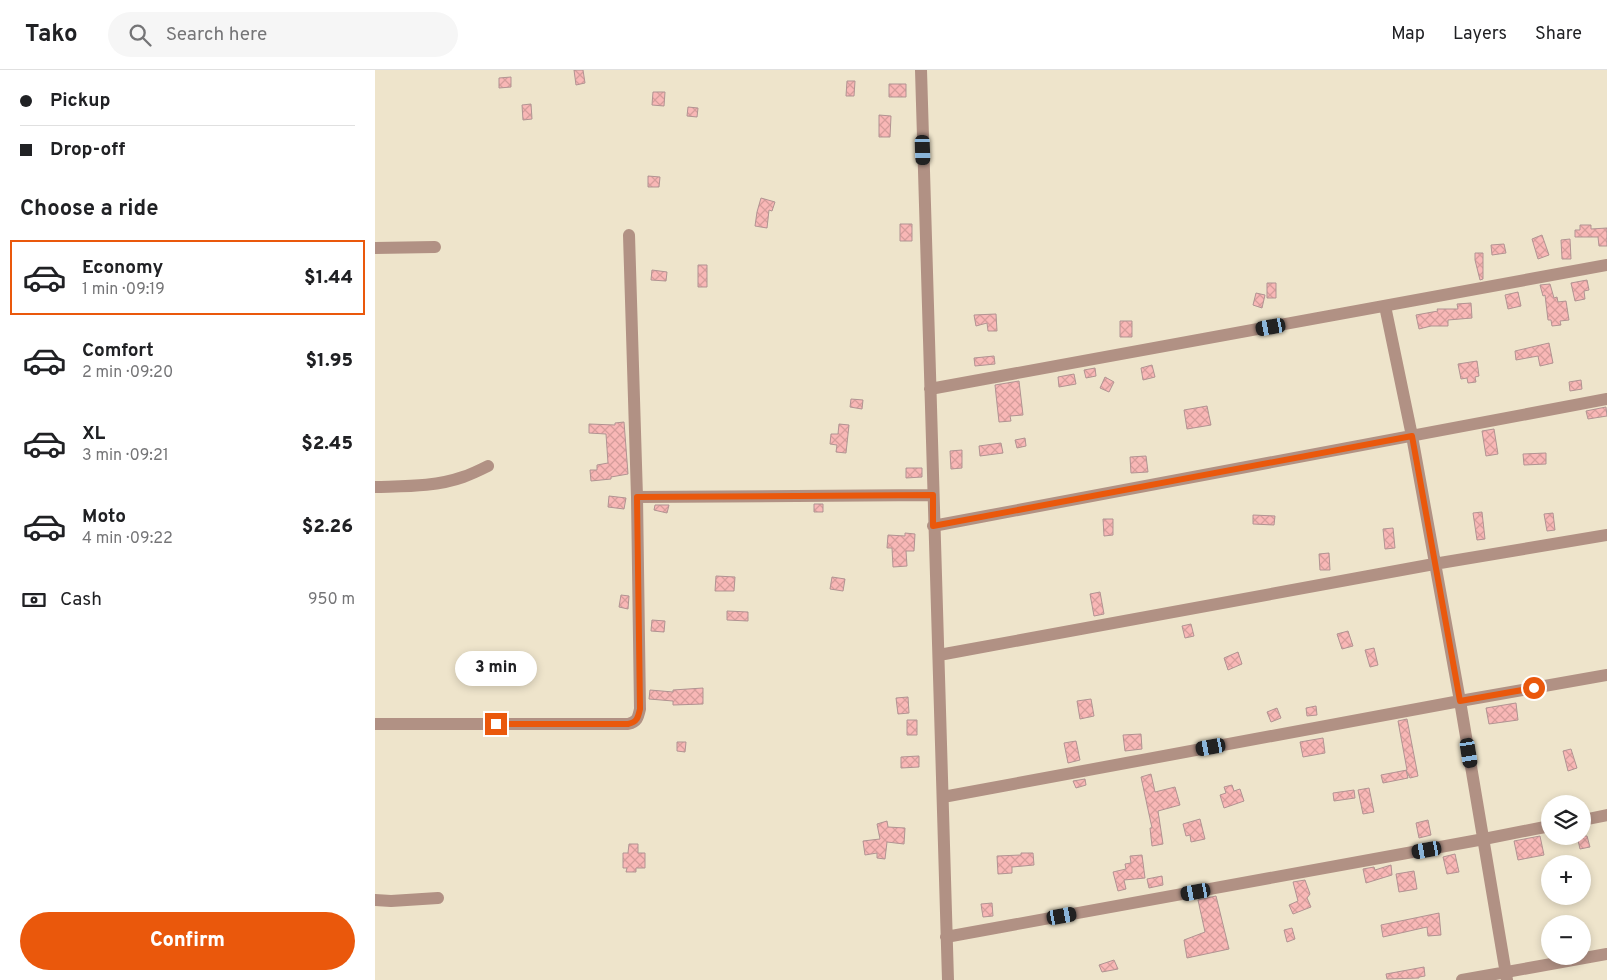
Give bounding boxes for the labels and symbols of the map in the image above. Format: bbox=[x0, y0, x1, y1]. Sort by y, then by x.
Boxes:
car bbox=[914, 135, 931, 165]
car bbox=[1254, 317, 1287, 337]
callout: 3 min bbox=[455, 652, 537, 686]
route start bbox=[1523, 677, 1545, 699]
route end bbox=[485, 713, 507, 735]
car bbox=[1194, 737, 1227, 757]
car bbox=[1459, 737, 1478, 769]
car bbox=[1410, 840, 1443, 860]
car bbox=[1179, 882, 1212, 902]
car bbox=[1045, 906, 1078, 926]

